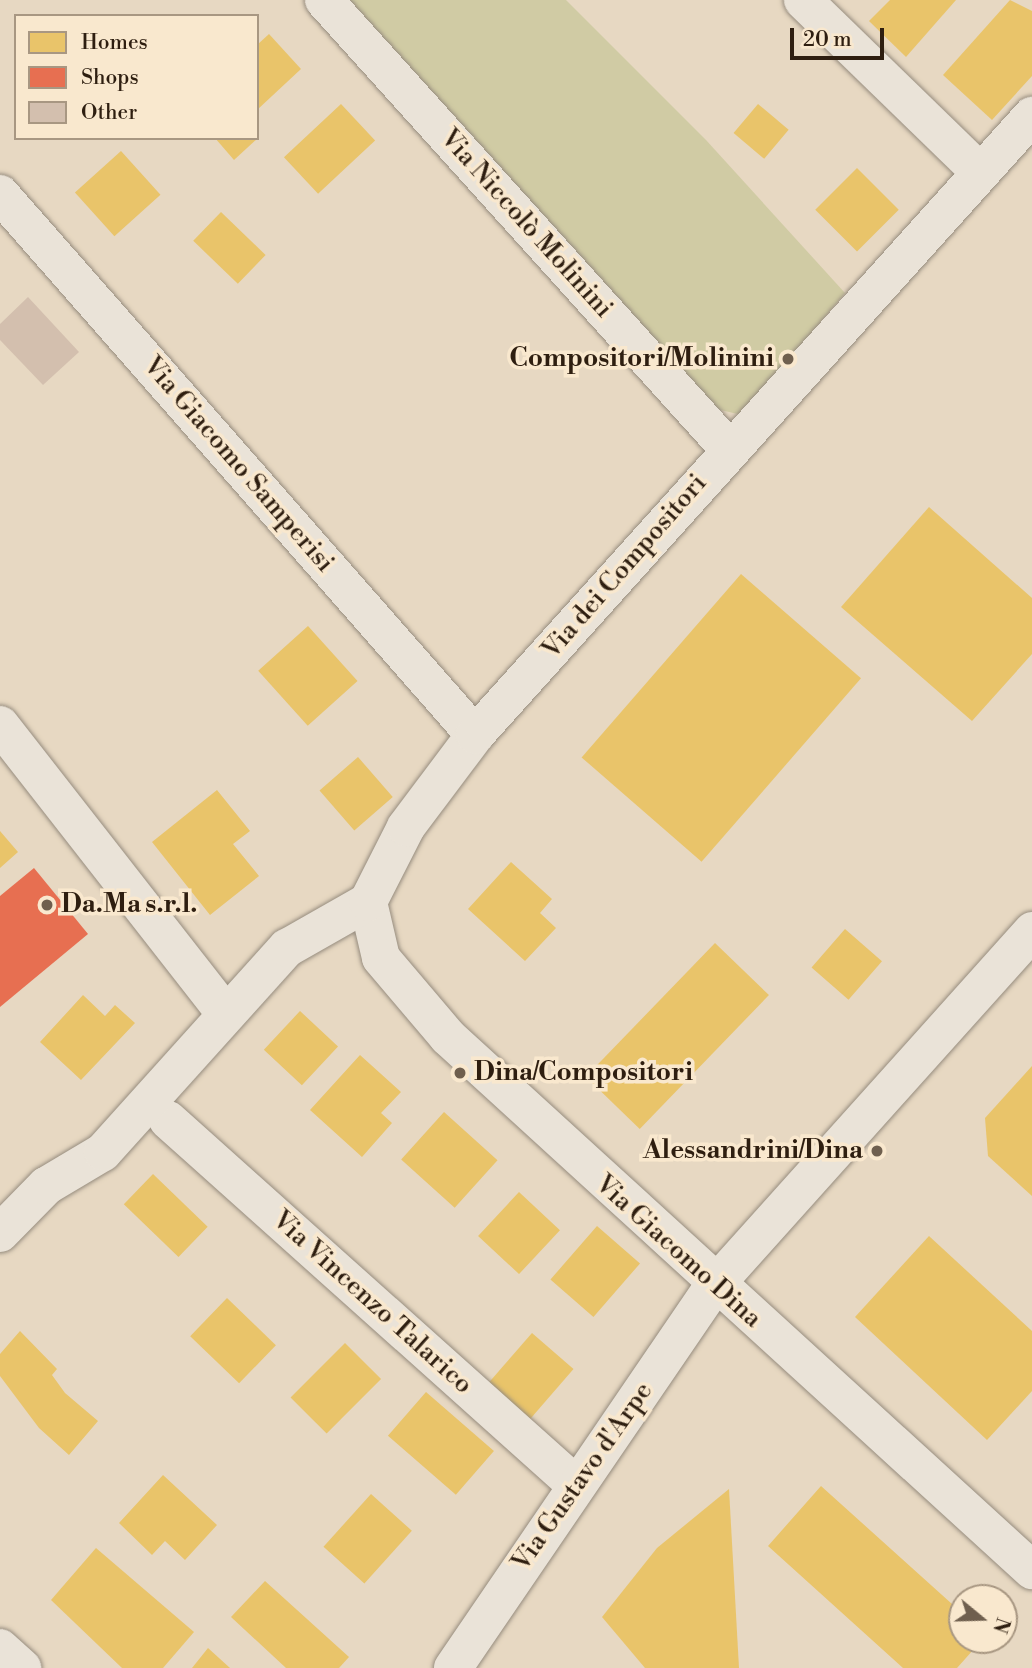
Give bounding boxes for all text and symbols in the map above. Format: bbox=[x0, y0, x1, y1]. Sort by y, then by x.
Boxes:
legend bbox=[14, 14, 259, 140]
scale bar bbox=[794, 14, 888, 58]
text: 20 m bbox=[803, 27, 852, 53]
text: Homes bbox=[81, 30, 148, 56]
text: Shops bbox=[81, 65, 139, 91]
text: Other bbox=[81, 100, 137, 126]
street label: Via Niccolò Molinini bbox=[433, 123, 619, 325]
place label: Compositori/Molinini bbox=[509, 343, 774, 375]
street label: Via Giacomo Samperisi bbox=[136, 351, 340, 579]
marker: Compositori/Molinini bbox=[780, 351, 796, 367]
street label: Via dei Compositori bbox=[536, 468, 714, 666]
place label: Da.Ma s.r.l. bbox=[61, 889, 197, 921]
marker: Da.Ma s.r.l. bbox=[39, 897, 55, 913]
place label: Dina/Compositori bbox=[474, 1057, 693, 1089]
marker: Dina/Compositori bbox=[452, 1065, 468, 1081]
place label: Alessandrini/Dina bbox=[643, 1135, 863, 1167]
marker: Alessandrini/Dina bbox=[869, 1143, 885, 1159]
street label: Via Giacomo Dina bbox=[588, 1169, 768, 1335]
street label: Via Vincenzo Talarico bbox=[266, 1205, 478, 1401]
street label: Via Gustavo d'Arpe bbox=[506, 1377, 660, 1577]
north arrow bbox=[948, 1584, 1018, 1654]
text: N bbox=[987, 1614, 1015, 1636]

